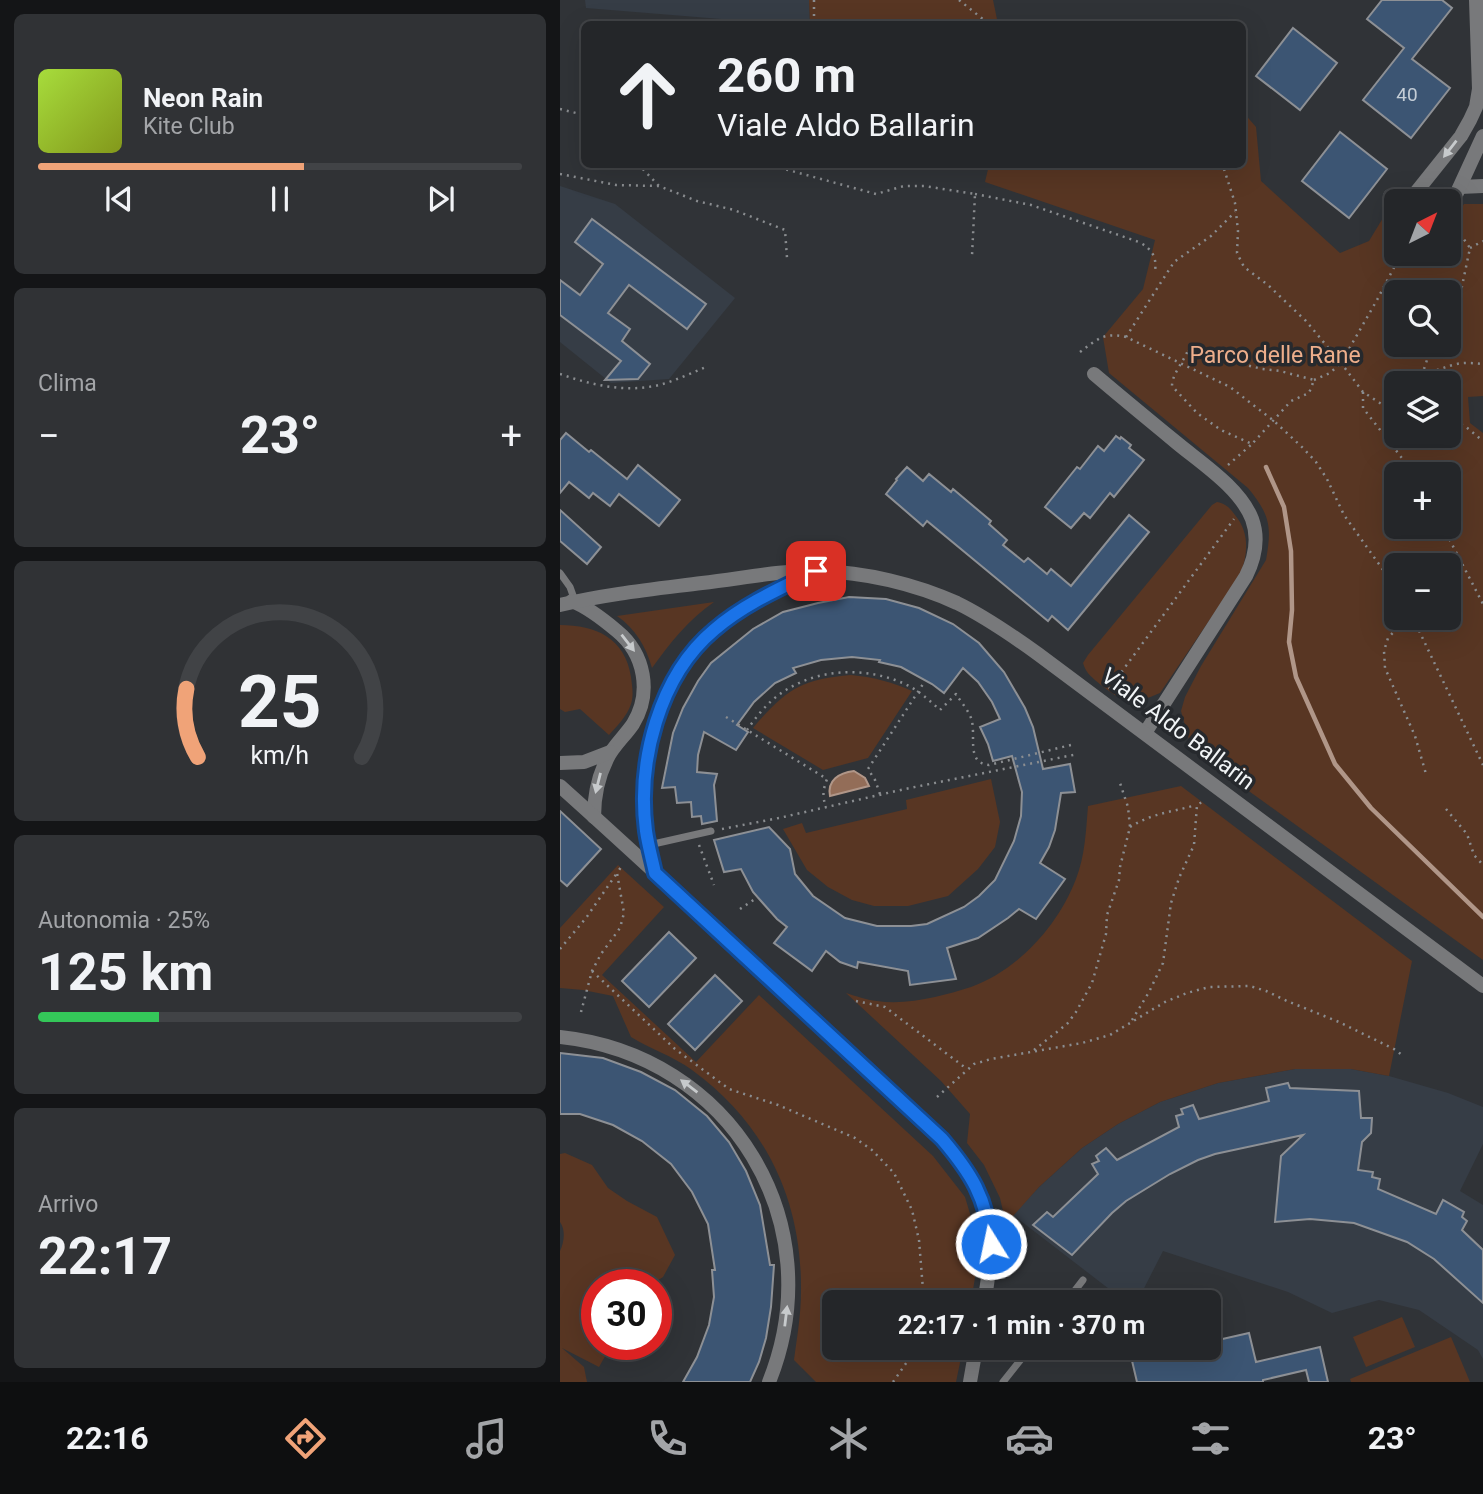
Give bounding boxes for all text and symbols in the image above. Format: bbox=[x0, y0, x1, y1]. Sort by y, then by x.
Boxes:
text: 260 m bbox=[717, 47, 856, 104]
icon: ahead bbox=[602, 49, 693, 140]
text: Neon Rain bbox=[143, 83, 263, 113]
house number: 40 bbox=[1396, 83, 1418, 106]
text: Viale Aldo Ballarin bbox=[717, 106, 975, 144]
text: Kite Club bbox=[143, 113, 235, 140]
one-way arrow bbox=[1443, 139, 1458, 157]
icon: previous bbox=[100, 180, 138, 218]
icon: pause bbox=[261, 180, 299, 218]
icon: next bbox=[422, 180, 460, 218]
north arrow bbox=[1384, 189, 1461, 266]
map controls bbox=[1384, 189, 1461, 630]
button: search bbox=[1384, 280, 1461, 357]
park label: Parco delle Rane bbox=[1189, 342, 1361, 369]
text: Clima bbox=[38, 370, 97, 397]
button: layers bbox=[1384, 371, 1461, 448]
text: 23° bbox=[240, 405, 320, 466]
text: − bbox=[38, 414, 60, 458]
text: + bbox=[500, 414, 522, 458]
button: + bbox=[1384, 462, 1461, 539]
pin bbox=[786, 541, 846, 601]
icon: arrive bbox=[797, 552, 835, 590]
button: − bbox=[1384, 553, 1461, 630]
one-way arrow bbox=[620, 634, 635, 652]
text: 25 bbox=[238, 659, 322, 745]
street label: Viale Aldo Ballarin bbox=[1096, 662, 1260, 796]
text: km/h bbox=[251, 741, 309, 770]
one-way arrow bbox=[593, 772, 604, 794]
text: Autonomia · 25% bbox=[38, 907, 210, 934]
text: 125 km bbox=[38, 942, 213, 1003]
one-way arrow bbox=[680, 1079, 698, 1093]
text: Arrivo bbox=[38, 1191, 98, 1218]
position arrow bbox=[954, 1207, 1028, 1281]
text: 22:17 bbox=[38, 1226, 172, 1287]
speed limit sign: 30 bbox=[581, 1269, 672, 1360]
one-way arrow bbox=[781, 1305, 792, 1327]
text: 22:17 · 1 min · 370 m bbox=[898, 1310, 1145, 1340]
icon: directions bbox=[281, 1414, 330, 1463]
icon: music bbox=[462, 1414, 511, 1463]
icon: phone bbox=[643, 1414, 692, 1463]
icon: climate bbox=[824, 1414, 873, 1463]
icon: car bbox=[1005, 1414, 1054, 1463]
icon: filters bbox=[1186, 1414, 1235, 1463]
text: 22:16 bbox=[66, 1419, 149, 1457]
text: 23° bbox=[1368, 1419, 1417, 1457]

